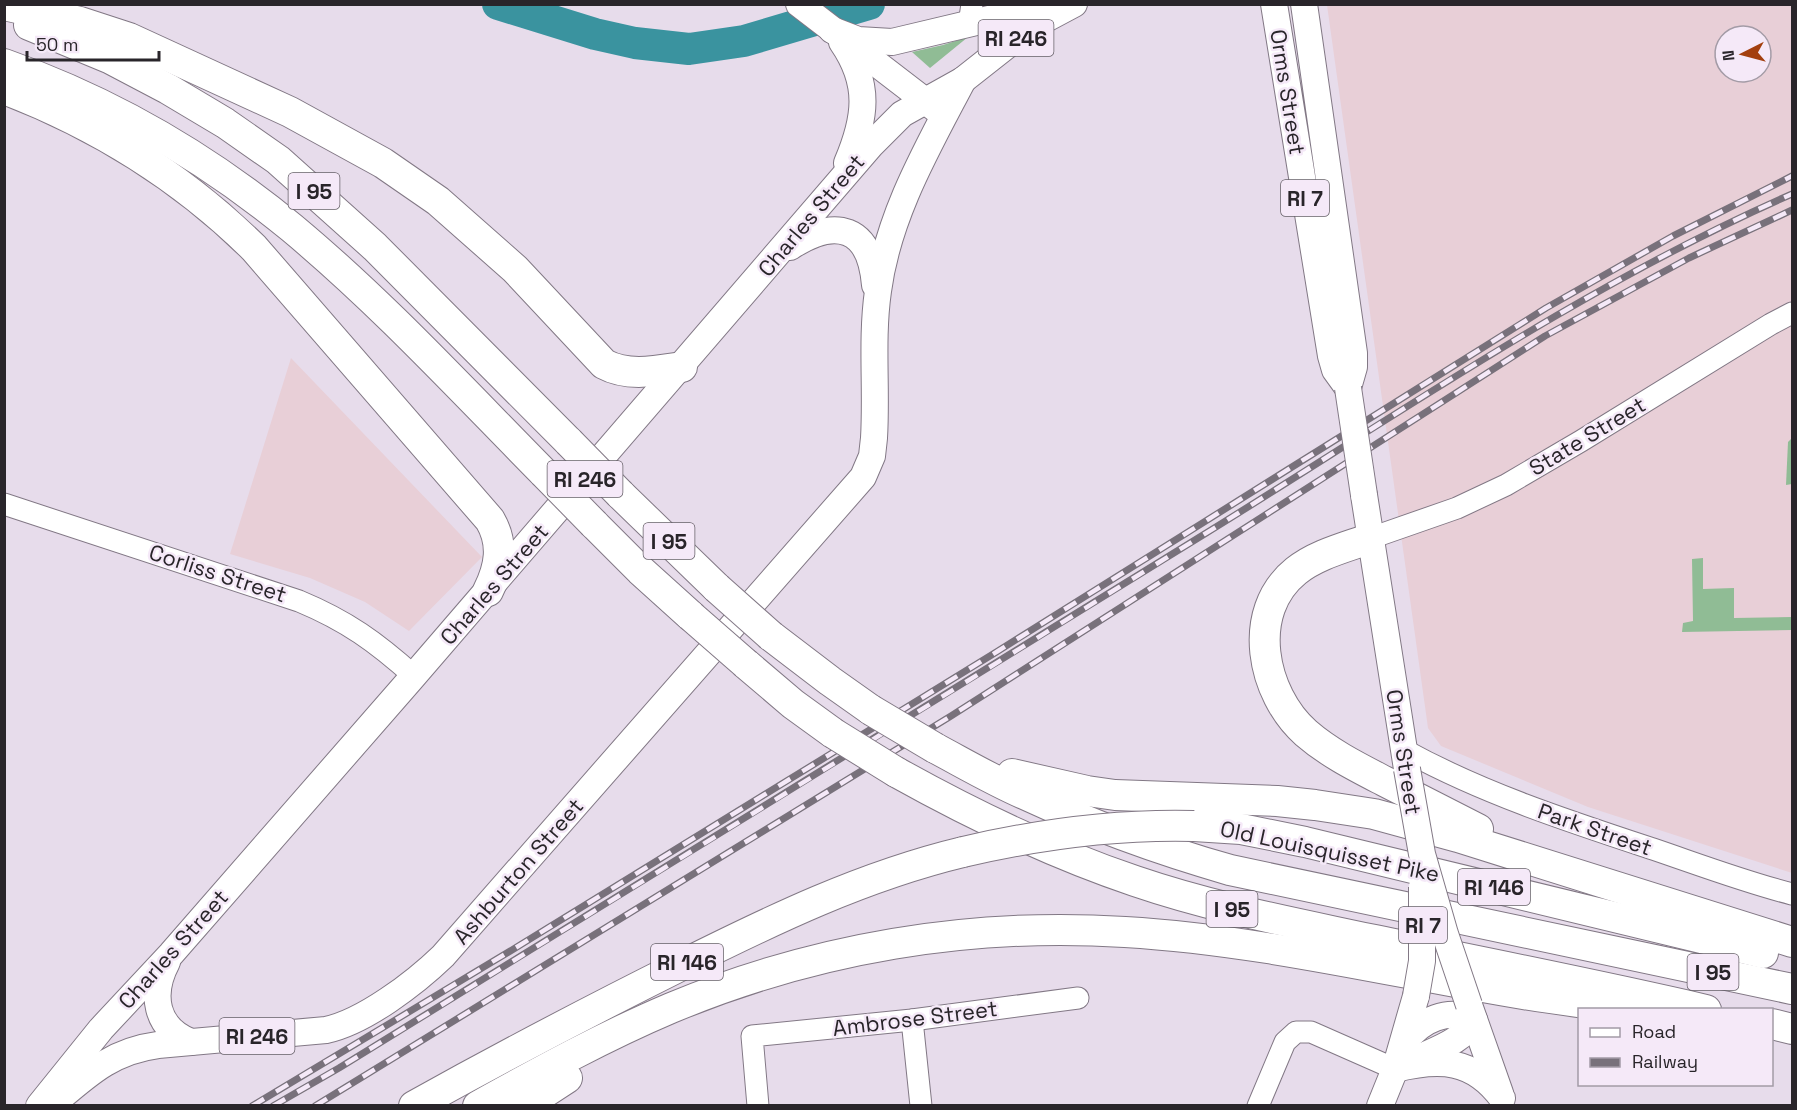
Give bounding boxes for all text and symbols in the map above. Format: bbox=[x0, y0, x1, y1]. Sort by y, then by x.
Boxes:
road number: RI 246 bbox=[978, 20, 1054, 56]
scale bar bbox=[27, 24, 159, 62]
north arrow bbox=[1713, 24, 1773, 84]
street label: Orms Street bbox=[1264, 27, 1312, 157]
text: 50 m bbox=[36, 33, 78, 56]
text: N bbox=[1718, 49, 1740, 62]
street label: Charles Street bbox=[752, 148, 870, 282]
road number: I 95 bbox=[288, 173, 340, 209]
road number: RI 7 bbox=[1281, 180, 1329, 216]
street label: State Street bbox=[1524, 390, 1650, 482]
road number: RI 246 bbox=[548, 461, 622, 497]
street label: Charles Street bbox=[434, 518, 554, 650]
road number: I 95 bbox=[644, 523, 694, 559]
street label: Corliss Street bbox=[146, 538, 290, 608]
street label: Orms Street bbox=[1380, 687, 1428, 817]
street label: Ashburton Street bbox=[447, 792, 589, 950]
street label: Park Street bbox=[1534, 796, 1656, 862]
street label: Old Louisquisset Pike bbox=[1218, 814, 1442, 888]
road number: RI 146 bbox=[1458, 869, 1530, 905]
street label: Charles Street bbox=[112, 883, 234, 1015]
road number: I 95 bbox=[1206, 891, 1258, 927]
road number: RI 7 bbox=[1399, 907, 1447, 943]
road number: RI 146 bbox=[651, 944, 723, 980]
road number: I 95 bbox=[1688, 954, 1738, 990]
street label: Ambrose Street bbox=[831, 994, 999, 1042]
legend bbox=[1578, 1008, 1773, 1086]
road number: RI 246 bbox=[220, 1018, 294, 1054]
text: Road bbox=[1632, 1020, 1676, 1043]
text: Railway bbox=[1632, 1050, 1698, 1073]

